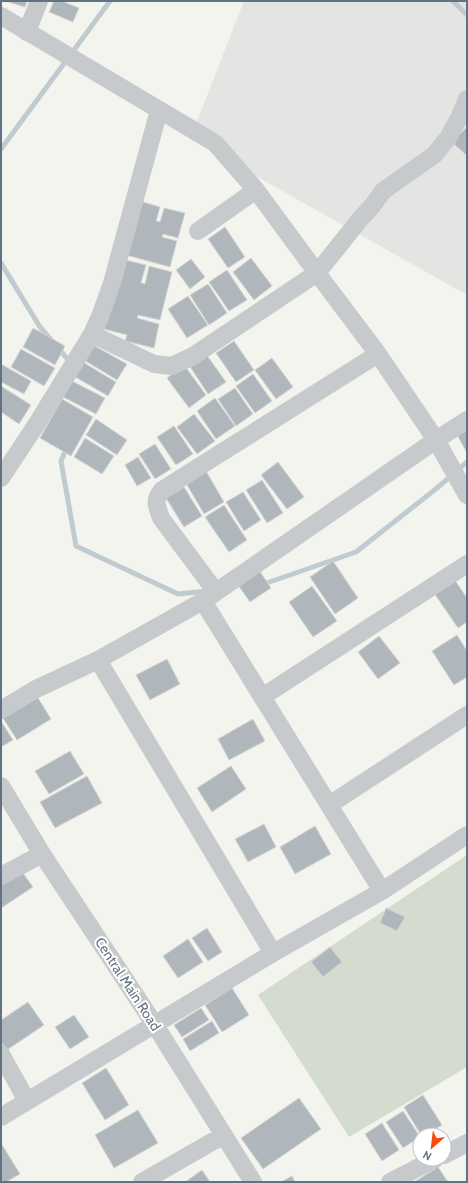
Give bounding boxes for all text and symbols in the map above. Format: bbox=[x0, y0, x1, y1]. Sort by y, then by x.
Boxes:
street label: Central Main Road bbox=[91, 934, 165, 1034]
north arrow bbox=[412, 1127, 452, 1167]
text: N bbox=[421, 1148, 434, 1164]

